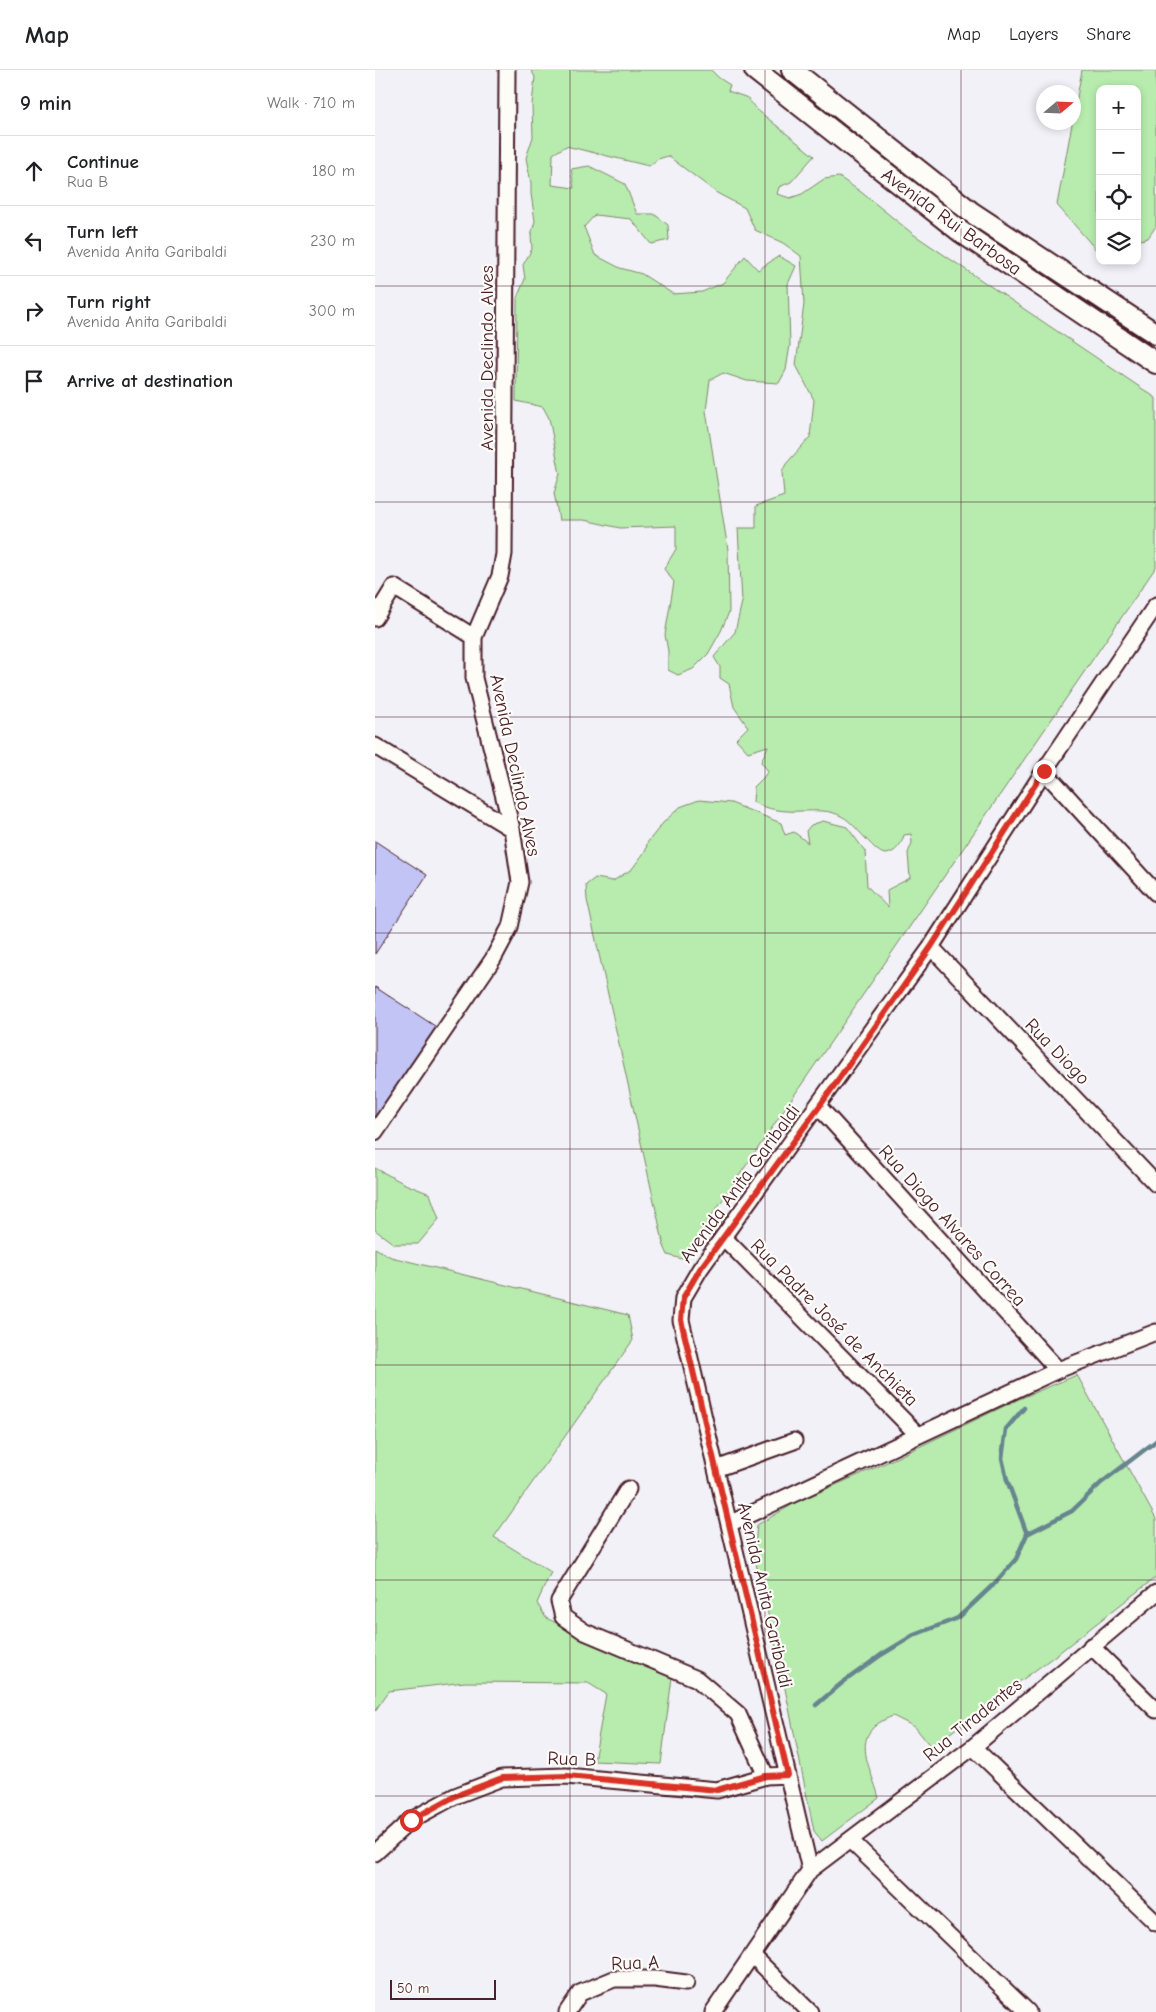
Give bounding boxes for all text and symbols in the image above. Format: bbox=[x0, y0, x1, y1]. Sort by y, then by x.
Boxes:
text: Map bbox=[25, 21, 69, 49]
text: Map bbox=[947, 24, 981, 45]
text: Layers bbox=[1009, 24, 1058, 45]
text: Share bbox=[1086, 24, 1131, 45]
north arrow bbox=[1036, 85, 1081, 130]
map controls bbox=[1096, 85, 1141, 265]
button: + bbox=[1096, 85, 1141, 130]
text: 9 min bbox=[20, 91, 72, 115]
text: Walk · 710 m bbox=[267, 94, 355, 112]
button: − bbox=[1096, 130, 1141, 175]
text: Continue bbox=[67, 151, 139, 173]
icon: ahead bbox=[20, 157, 48, 185]
text: 180 m bbox=[312, 162, 355, 180]
street label: Avenida Rui Barbosa bbox=[877, 164, 1026, 280]
text: Rua B bbox=[67, 173, 108, 191]
button: locate bbox=[1096, 175, 1141, 220]
button: layers bbox=[1096, 220, 1141, 265]
text: Turn left bbox=[67, 221, 138, 243]
icon: left bbox=[20, 227, 48, 255]
text: 230 m bbox=[310, 232, 355, 250]
text: Avenida Anita Garibaldi bbox=[67, 243, 227, 261]
street label: Avenida Declindo Alves bbox=[476, 265, 498, 451]
text: Turn right bbox=[67, 291, 151, 313]
icon: right bbox=[20, 297, 48, 325]
text: 300 m bbox=[309, 302, 355, 320]
text: Avenida Anita Garibaldi bbox=[67, 313, 227, 331]
icon: arrive bbox=[20, 367, 48, 395]
text: Arrive at destination bbox=[67, 370, 233, 392]
street label: Avenida Declindo Alves bbox=[485, 672, 545, 858]
route end bbox=[1033, 760, 1056, 783]
street label: Rua Diogo bbox=[1020, 1014, 1094, 1089]
street label: Avenida Anita Garibaldi bbox=[675, 1100, 805, 1267]
street label: Rua Diogo Alvares Correa bbox=[874, 1141, 1030, 1311]
street label: Rua Padre José de Anchieta bbox=[746, 1234, 923, 1411]
street label: Avenida Anita Garibaldi bbox=[733, 1500, 797, 1690]
street label: Rua Tiradentes bbox=[919, 1673, 1027, 1766]
street label: Rua B bbox=[547, 1747, 597, 1771]
route start bbox=[400, 1809, 423, 1832]
street label: Rua A bbox=[611, 1951, 660, 1975]
scale bar bbox=[390, 1977, 496, 2000]
text: 50 m bbox=[397, 1980, 429, 1997]

